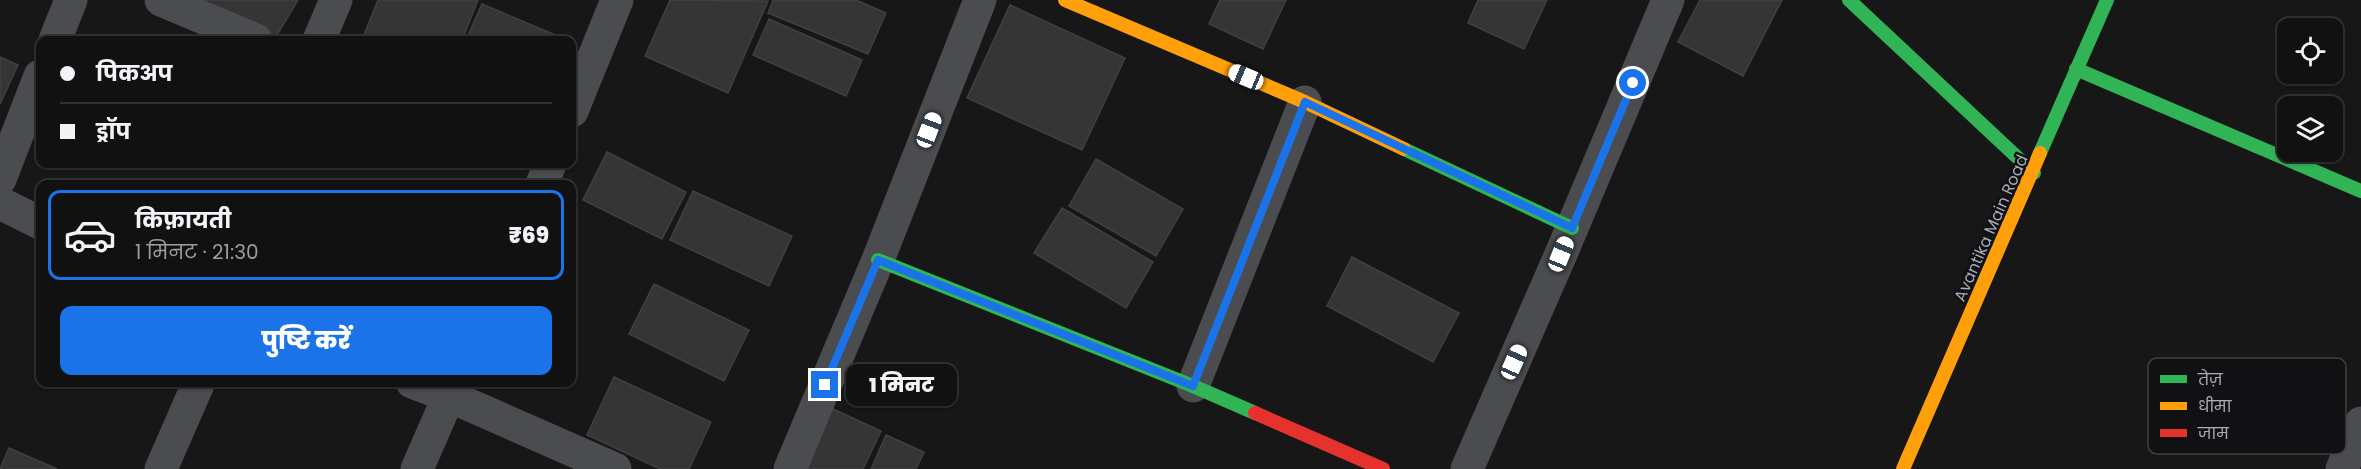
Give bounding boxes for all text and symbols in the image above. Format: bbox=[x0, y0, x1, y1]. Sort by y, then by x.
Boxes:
map controls bbox=[2277, 18, 2343, 162]
button: locate bbox=[2277, 18, 2343, 84]
text: पिकअप bbox=[96, 58, 173, 89]
car bbox=[1226, 62, 1266, 92]
route start bbox=[1619, 69, 1646, 96]
button: layers bbox=[2277, 96, 2343, 162]
car bbox=[914, 110, 944, 150]
text: ड्रॉप bbox=[96, 116, 130, 147]
street label: Avantika Main Road bbox=[1948, 151, 2034, 305]
text: किफ़ायती bbox=[135, 205, 231, 236]
icon: car bbox=[63, 208, 117, 262]
text: ₹69 bbox=[509, 220, 549, 251]
car bbox=[1546, 234, 1576, 274]
text: 1 मिनट · 21:30 bbox=[135, 238, 259, 266]
button: पुष्टि करें bbox=[60, 306, 552, 375]
car bbox=[1498, 342, 1530, 382]
legend bbox=[2148, 358, 2346, 454]
callout: 1 मिनट bbox=[846, 364, 957, 406]
text: तेज़ bbox=[2197, 368, 2223, 391]
route end bbox=[811, 371, 838, 398]
text: 1 मिनट bbox=[869, 371, 934, 399]
text: धीमा bbox=[2198, 395, 2233, 418]
text: जाम bbox=[2197, 422, 2229, 445]

